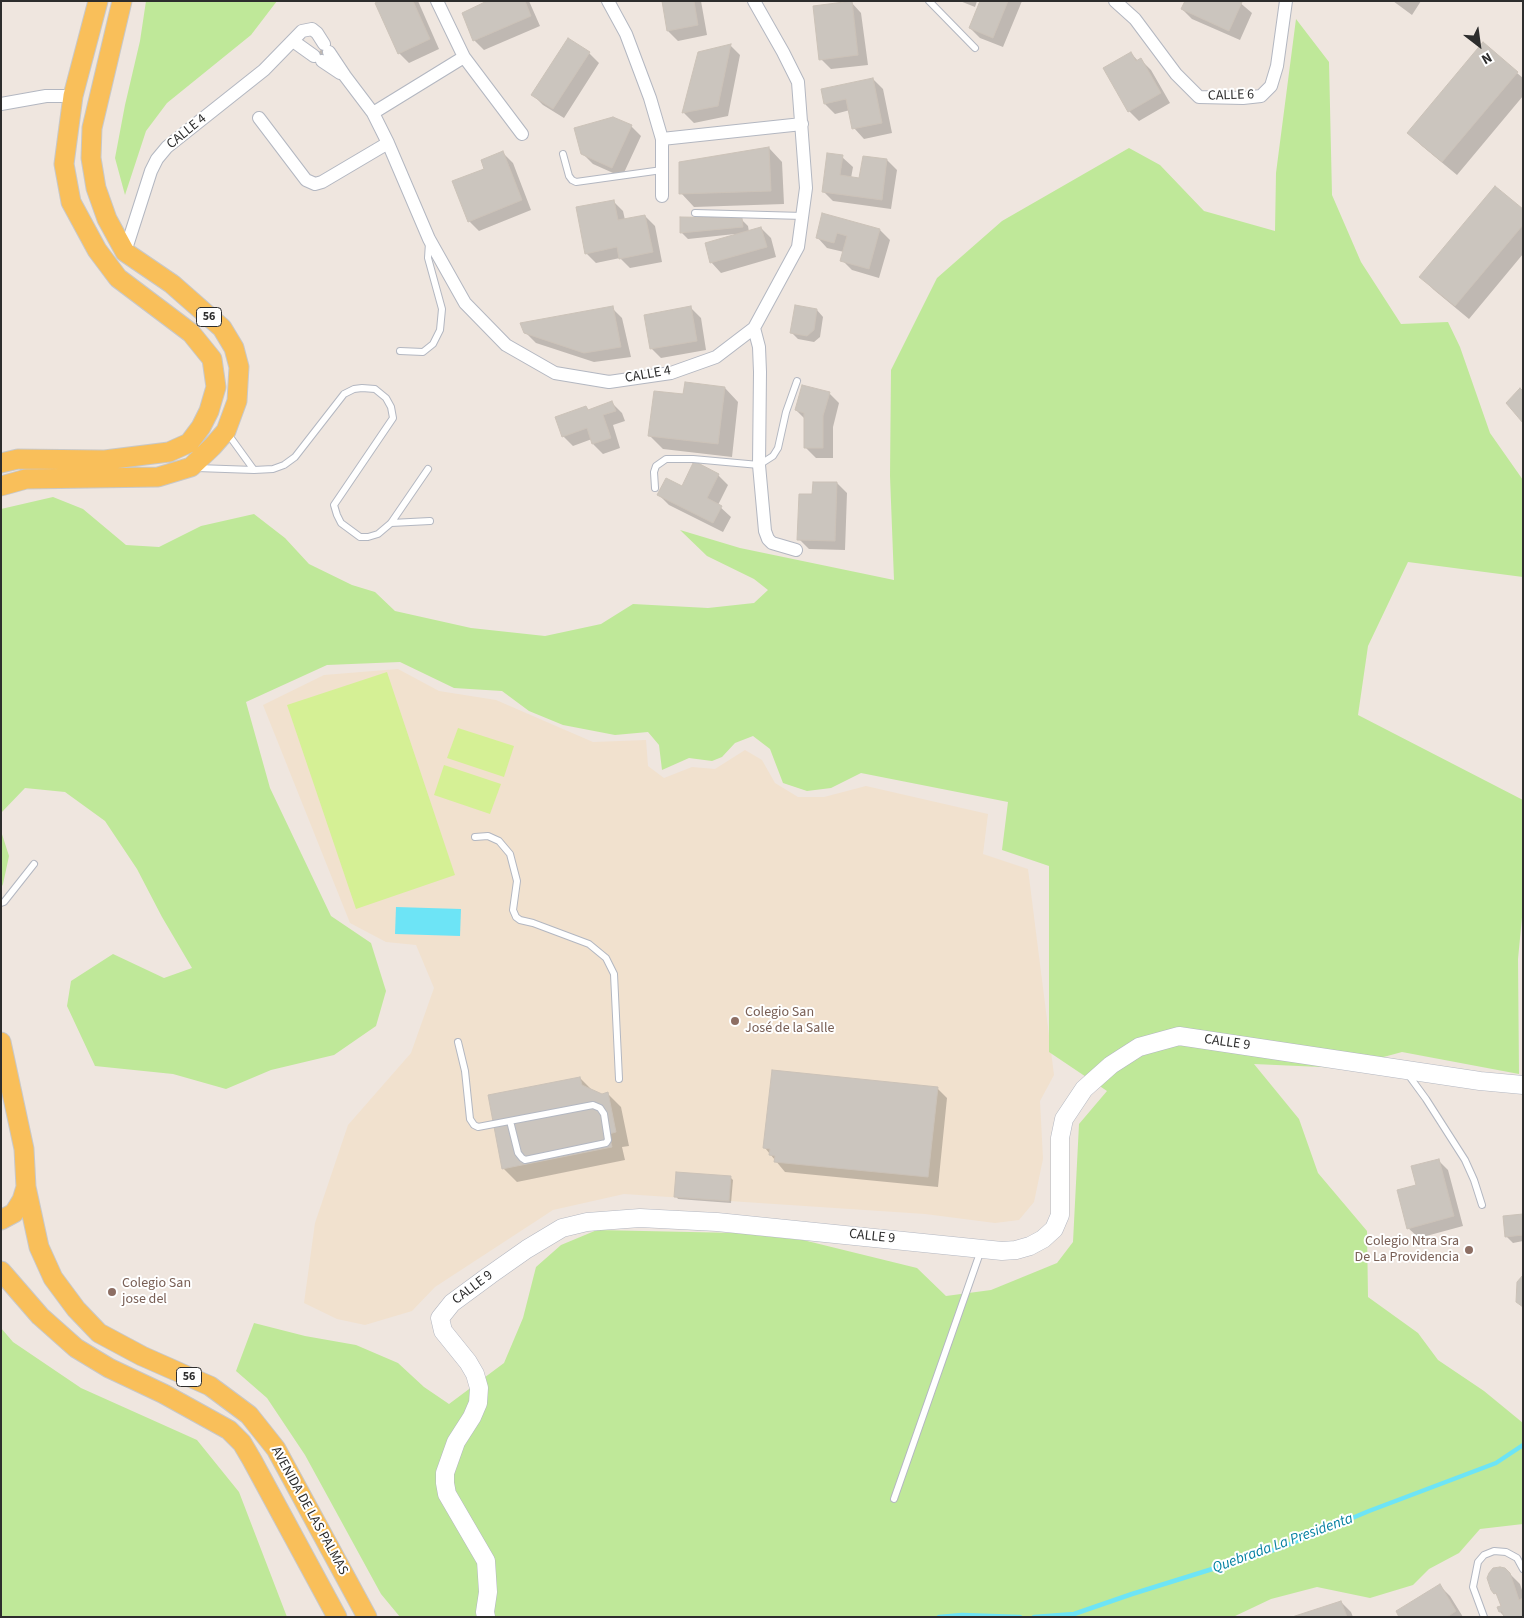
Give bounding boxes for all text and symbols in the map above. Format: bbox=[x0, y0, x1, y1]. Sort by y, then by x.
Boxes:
north arrow bbox=[1454, 20, 1504, 70]
text: N bbox=[1477, 47, 1496, 69]
street label: CALLE 6 bbox=[1208, 87, 1254, 105]
street label: CALLE 4 bbox=[164, 111, 210, 153]
road number: 56 bbox=[196, 308, 222, 326]
street label: CALLE 4 bbox=[624, 363, 672, 387]
place label: Colegio San José de la Salle bbox=[745, 1005, 834, 1038]
marker: Colegio San José de la Salle bbox=[729, 1015, 741, 1027]
street label: CALLE 9 bbox=[1203, 1031, 1251, 1055]
street label: CALLE 9 bbox=[848, 1226, 896, 1248]
place label: Colegio Ntra Sra De La Providencia bbox=[1355, 1234, 1459, 1266]
marker: Colegio Ntra Sra De La Providencia bbox=[1463, 1244, 1475, 1256]
street label: CALLE 9 bbox=[449, 1267, 497, 1309]
place label: Colegio San jose del bbox=[122, 1276, 191, 1308]
marker: Colegio San jose del bbox=[106, 1286, 118, 1298]
road number: 56 bbox=[176, 1368, 202, 1386]
street label: AVENIDA DE LAS PALMAS bbox=[267, 1444, 351, 1578]
water label: Quebrada La Presidenta bbox=[1210, 1510, 1356, 1578]

